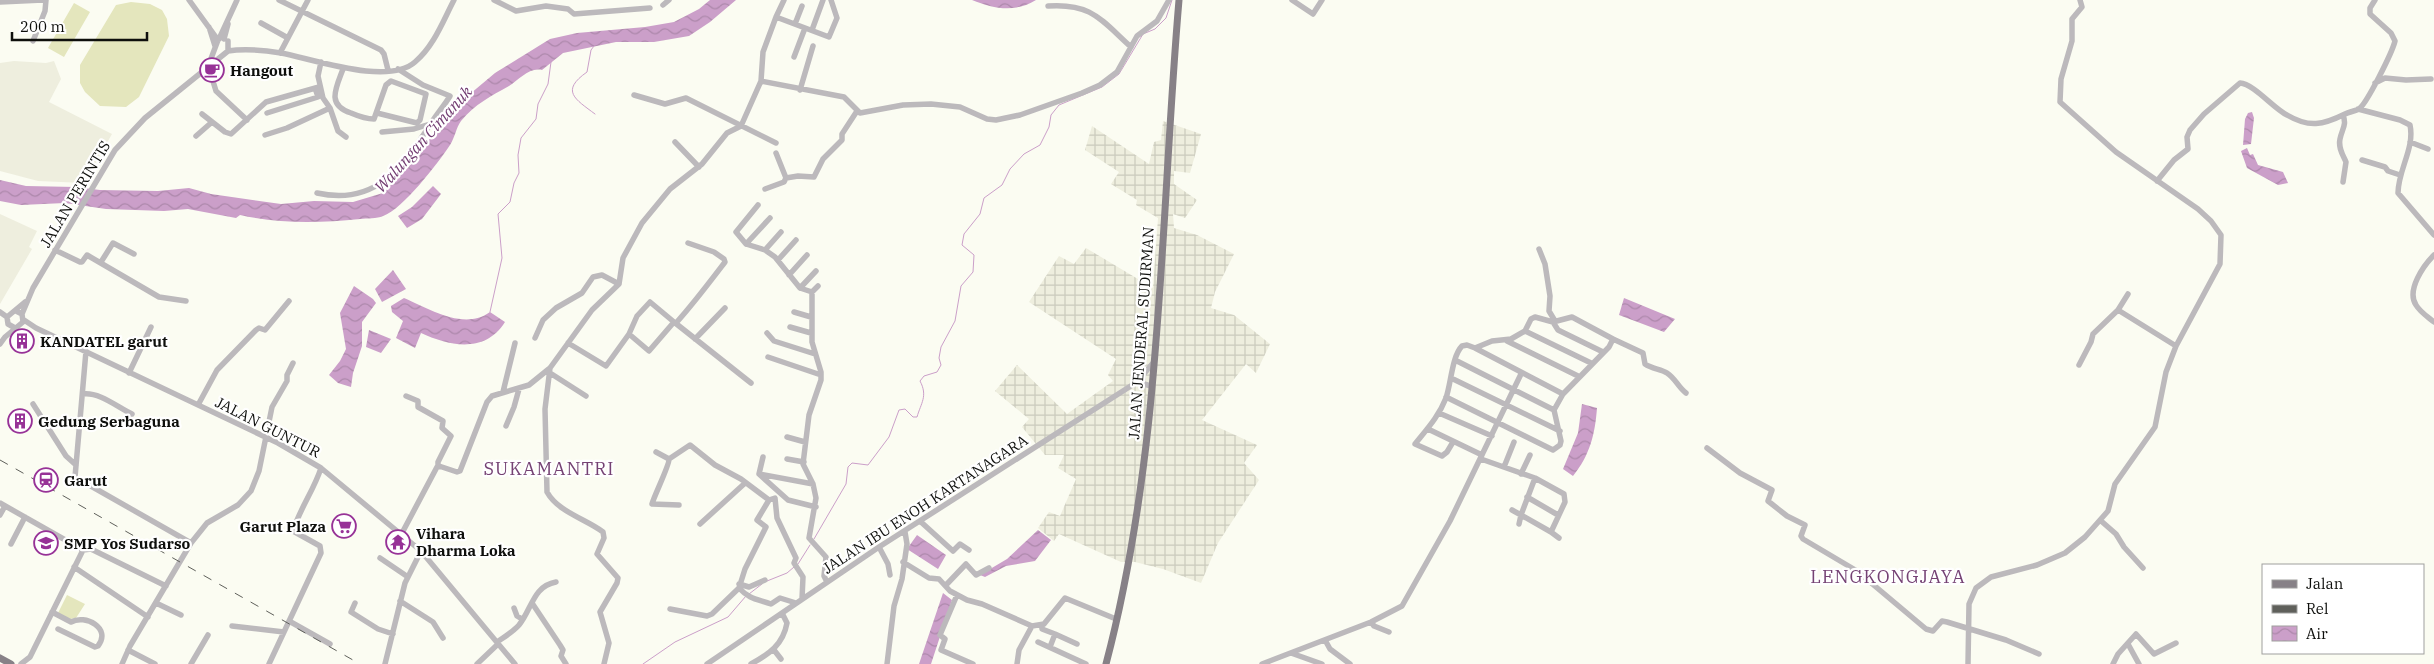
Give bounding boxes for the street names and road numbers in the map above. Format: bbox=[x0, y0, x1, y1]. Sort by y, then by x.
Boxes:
street label: JALAN PERINTIS bbox=[36, 137, 114, 251]
street label: JALAN JENDERAL SUDIRMAN bbox=[1124, 226, 1158, 440]
street label: JALAN GUNTUR bbox=[212, 392, 324, 462]
street label: JALAN IBU ENOH KARTANAGARA bbox=[819, 430, 1032, 578]

